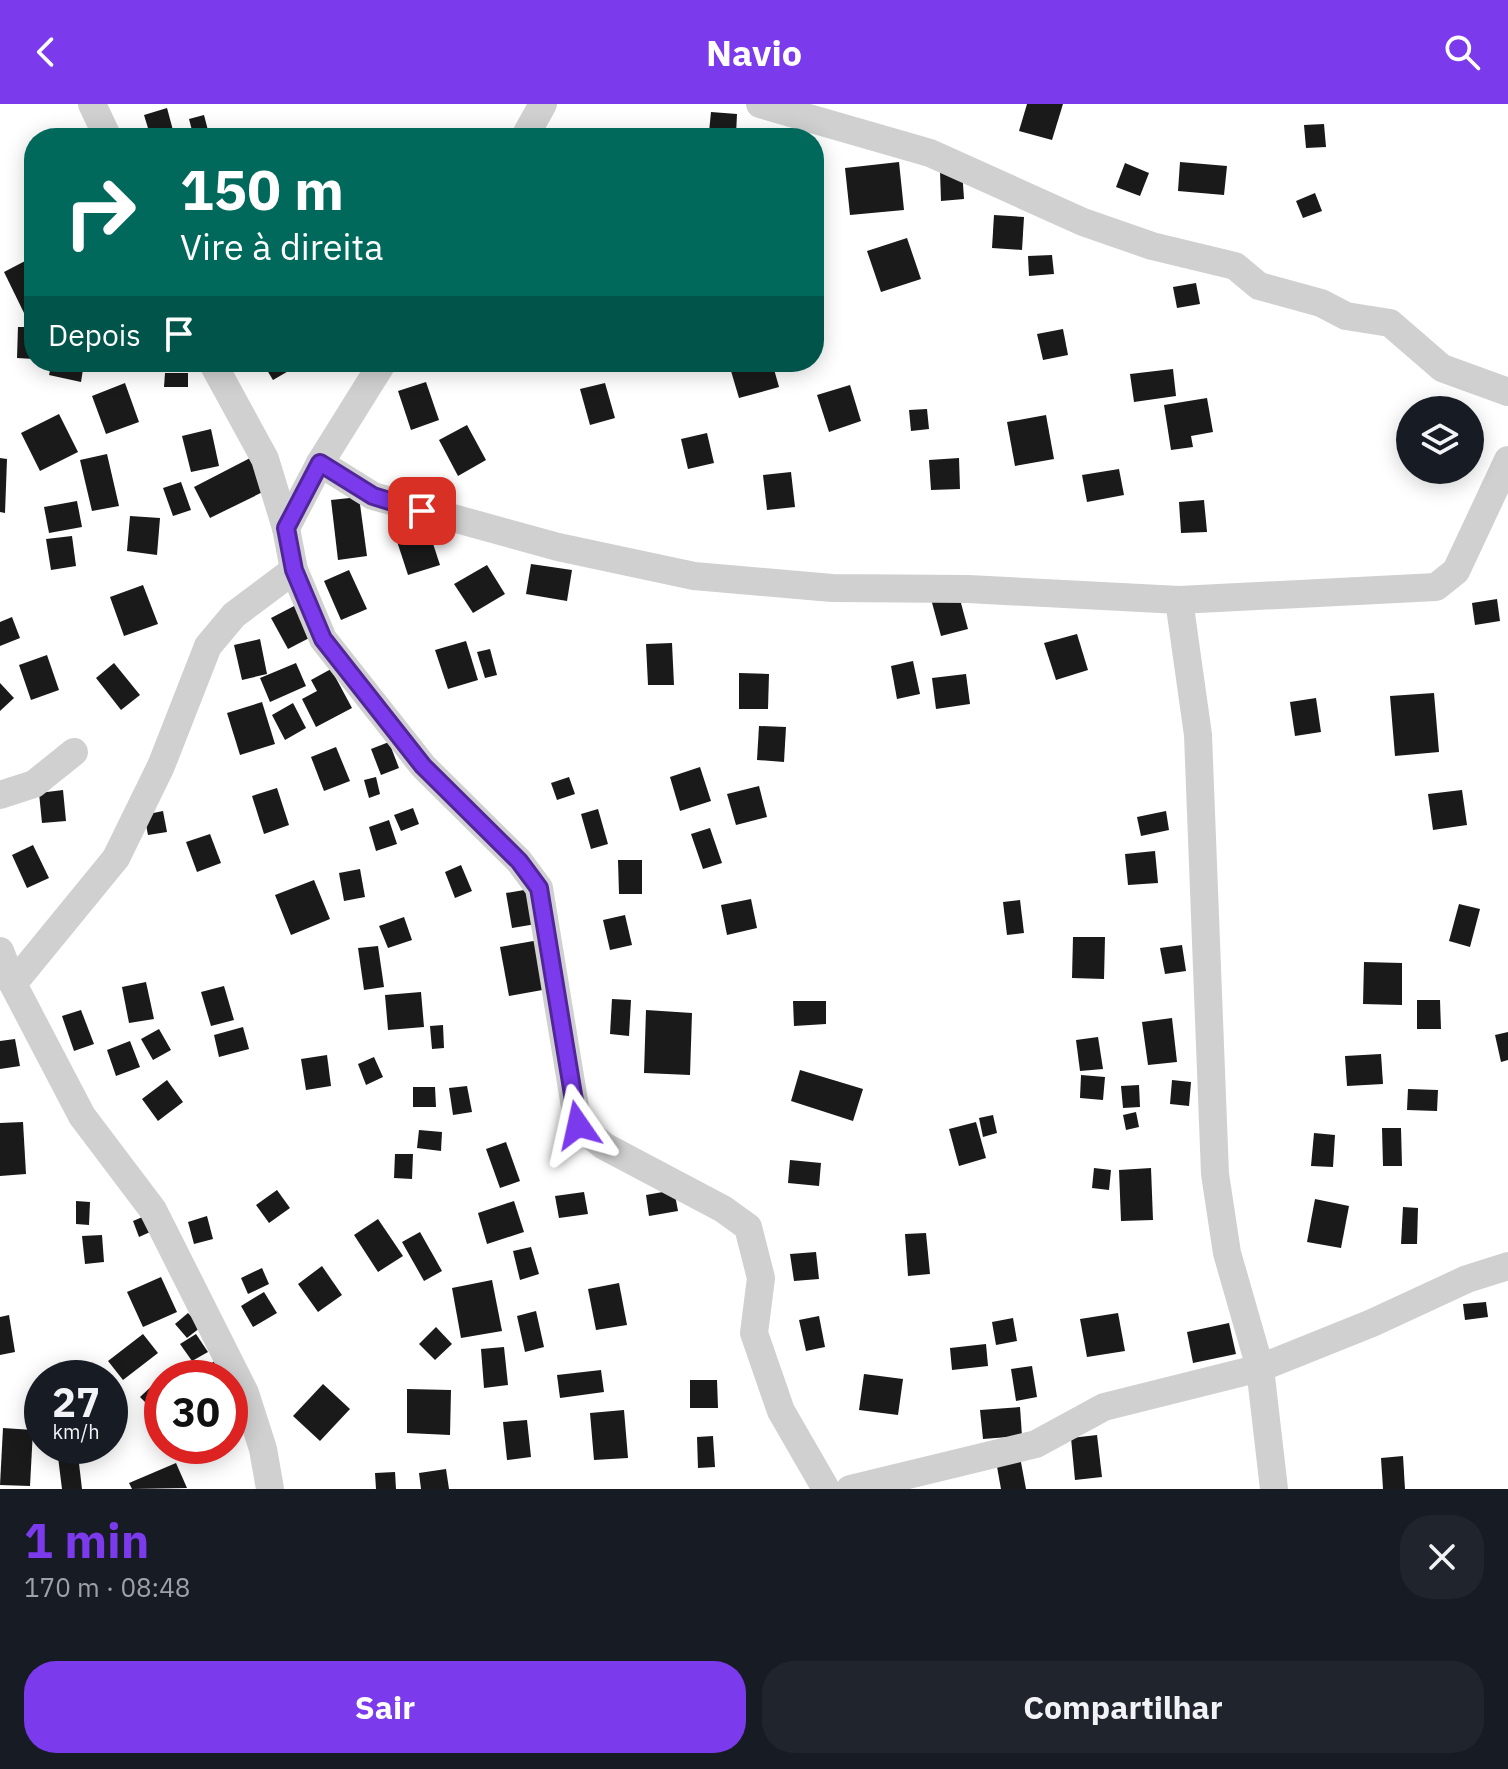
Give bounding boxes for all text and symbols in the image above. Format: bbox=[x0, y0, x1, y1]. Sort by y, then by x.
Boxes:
text: Navio bbox=[706, 29, 802, 76]
icon: back bbox=[24, 30, 68, 74]
icon: search bbox=[1440, 30, 1484, 74]
text: 150 m bbox=[180, 153, 344, 225]
icon: right bbox=[48, 160, 152, 264]
text: Vire à direita bbox=[180, 223, 383, 270]
icon: arrive bbox=[157, 312, 201, 356]
text: Depois bbox=[48, 315, 141, 354]
map controls bbox=[1396, 396, 1484, 484]
button: layers bbox=[1396, 396, 1484, 484]
pin bbox=[388, 477, 456, 545]
icon: arrive bbox=[400, 489, 444, 533]
position arrow bbox=[536, 1083, 620, 1167]
speed limit sign: 30 bbox=[144, 1360, 248, 1464]
text: 27 bbox=[52, 1376, 100, 1428]
text: km/h bbox=[52, 1418, 100, 1445]
text: 1 min bbox=[24, 1509, 149, 1571]
button: close bbox=[1400, 1515, 1484, 1599]
text: 170 m · 08:48 bbox=[24, 1570, 190, 1604]
button: Sair bbox=[24, 1661, 746, 1753]
button: Compartilhar bbox=[762, 1661, 1484, 1753]

